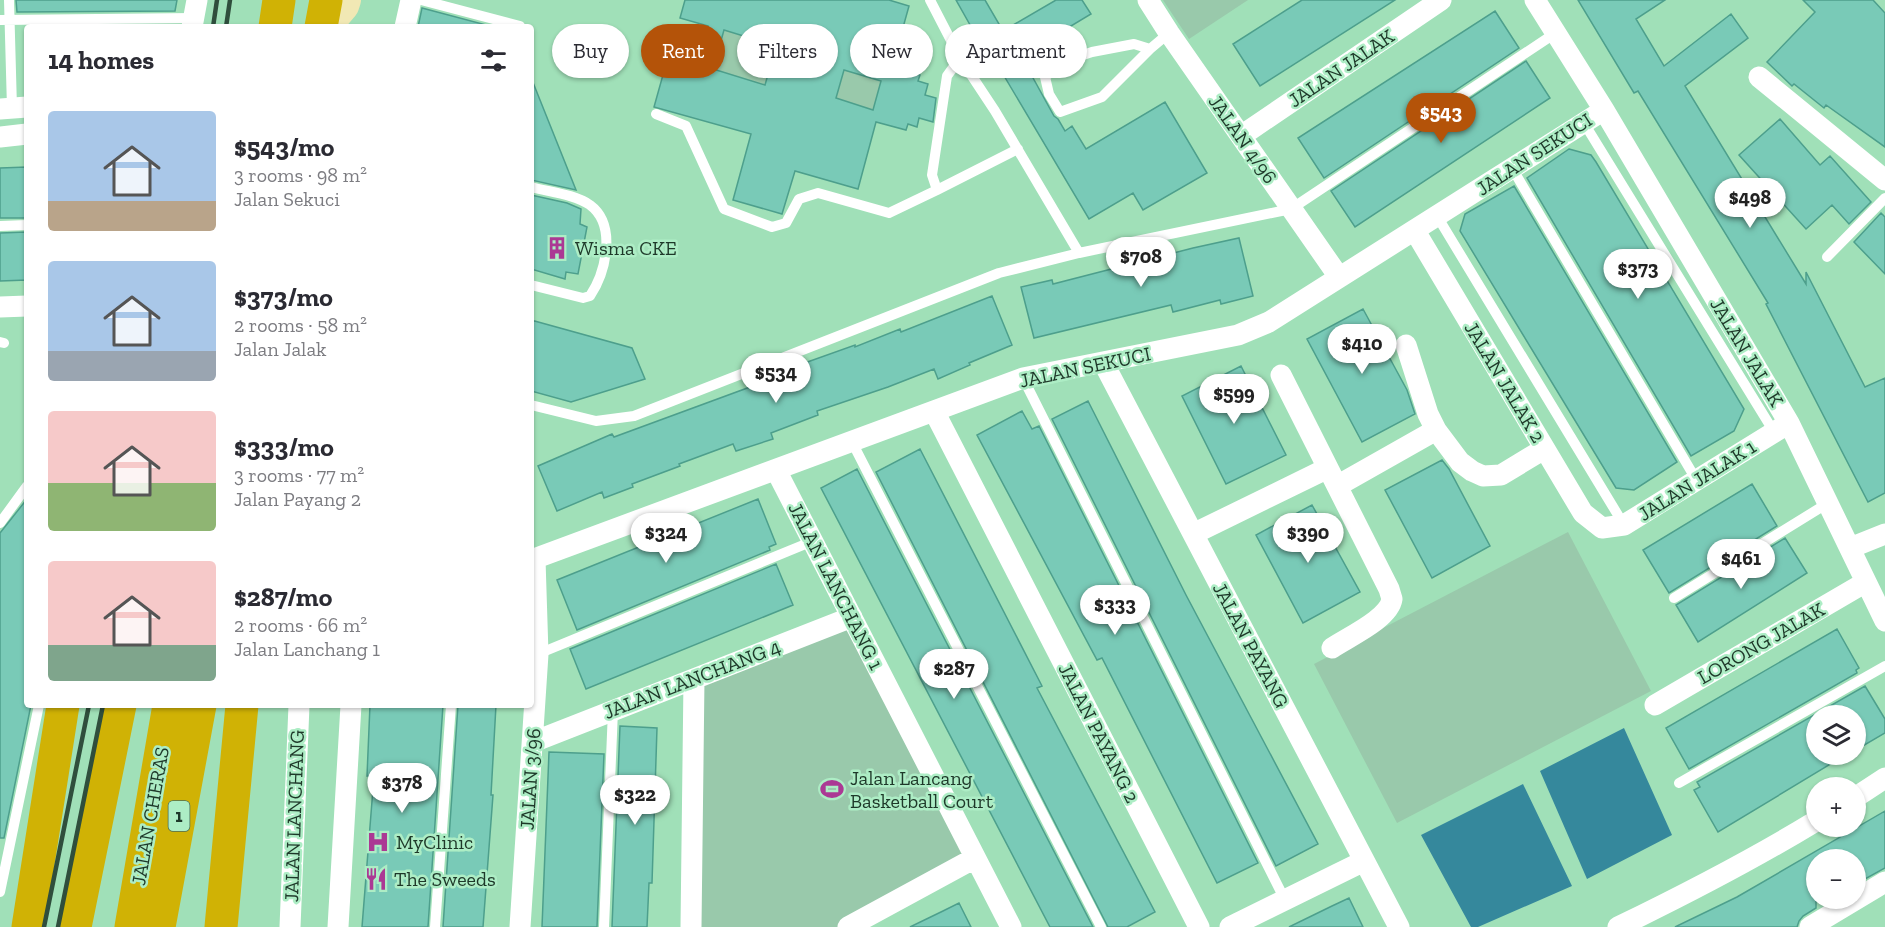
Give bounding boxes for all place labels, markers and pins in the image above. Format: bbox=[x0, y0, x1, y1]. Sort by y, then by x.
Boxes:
pin: $543 bbox=[1405, 93, 1477, 144]
pin: $498 bbox=[1714, 178, 1786, 229]
building icon: Wisma CKE bbox=[544, 235, 570, 261]
place label: Wisma CKE bbox=[575, 236, 677, 260]
pin: $708 bbox=[1105, 237, 1177, 288]
pin: $373 bbox=[1602, 249, 1674, 300]
pin: $410 bbox=[1326, 324, 1398, 375]
pin: $534 bbox=[740, 353, 812, 404]
pin: $599 bbox=[1198, 374, 1270, 425]
pin: $324 bbox=[630, 513, 702, 564]
pin: $390 bbox=[1272, 513, 1344, 564]
pin: $461 bbox=[1705, 539, 1777, 590]
pin: $333 bbox=[1079, 585, 1151, 636]
pin: $287 bbox=[918, 649, 990, 700]
pin: $378 bbox=[366, 763, 438, 814]
place label: Jalan Lancang Basketball Court bbox=[850, 766, 994, 813]
pin: $322 bbox=[599, 775, 671, 826]
sports icon: Jalan Lancang Basketball Court bbox=[819, 776, 845, 802]
hospital icon: MyClinic bbox=[365, 829, 391, 855]
place label: MyClinic bbox=[396, 830, 473, 854]
restaurant icon: The Sweeds bbox=[363, 866, 389, 892]
place label: The Sweeds bbox=[394, 867, 496, 891]

